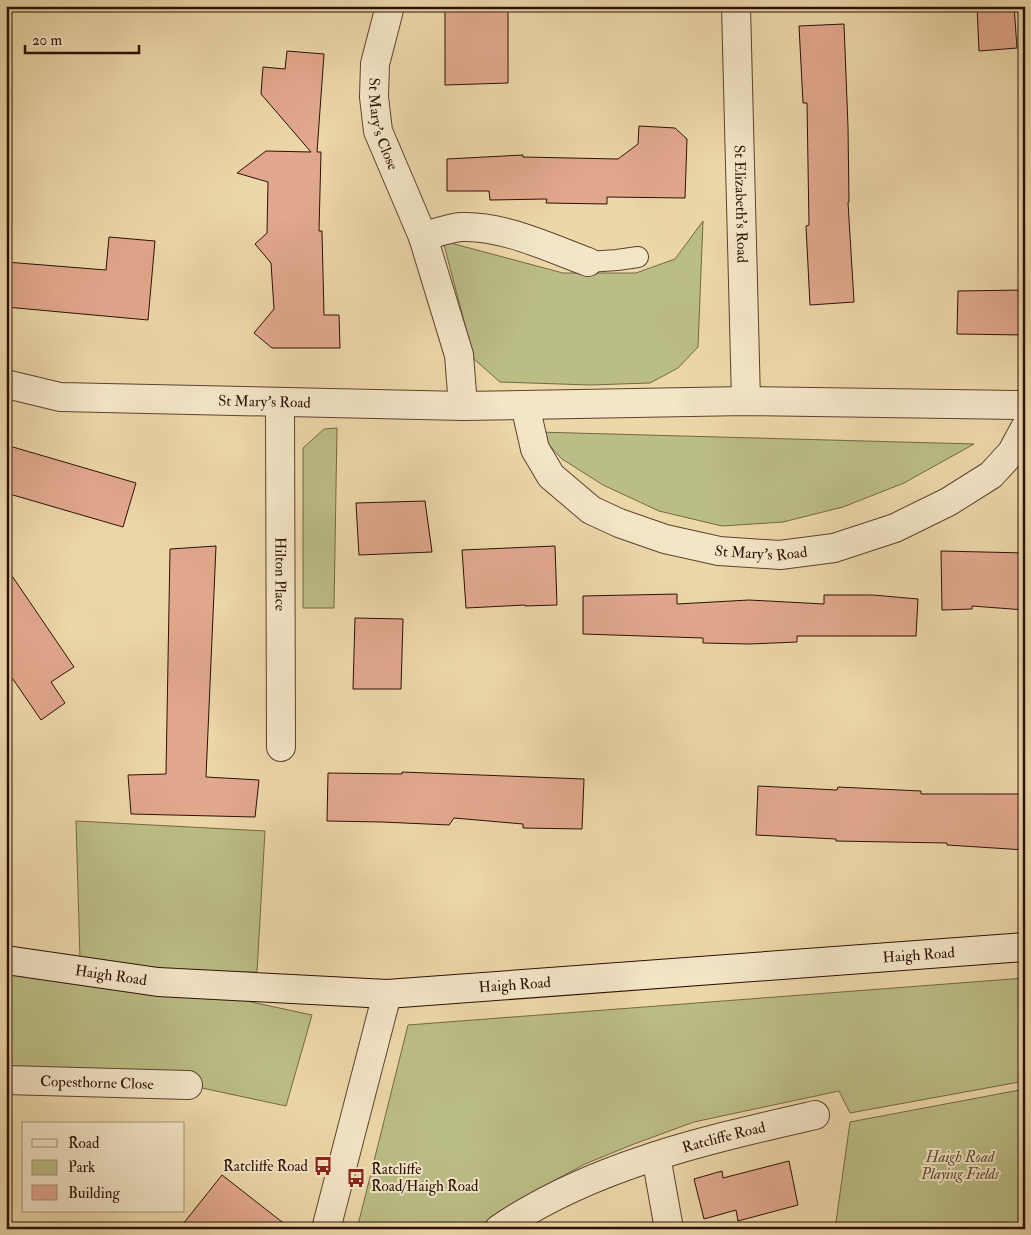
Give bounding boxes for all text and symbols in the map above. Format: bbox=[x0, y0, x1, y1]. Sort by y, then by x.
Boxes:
scale bar bbox=[25, 22, 139, 54]
text: 20 m bbox=[32, 31, 62, 50]
street label: St Mary's Close bbox=[364, 77, 403, 173]
street label: St Elizabeth's Road bbox=[730, 145, 752, 264]
street label: St Mary's Road bbox=[218, 391, 312, 412]
street label: Hilton Place bbox=[271, 537, 290, 611]
street label: St Mary's Road bbox=[713, 541, 809, 565]
street label: Haigh Road bbox=[882, 943, 956, 967]
street label: Haigh Road bbox=[74, 961, 149, 990]
street label: Haigh Road bbox=[478, 972, 552, 997]
street label: Copesthorne Close bbox=[40, 1071, 154, 1094]
street label: Ratcliffe Road bbox=[680, 1117, 768, 1157]
legend bbox=[22, 1122, 185, 1212]
text: Road bbox=[68, 1134, 100, 1153]
park label: Haigh Road Playing Fields bbox=[920, 1148, 1000, 1184]
bus stop icon: Ratcliffe Road bbox=[312, 1155, 334, 1177]
place label: Ratcliffe Road bbox=[223, 1157, 309, 1176]
text: Park bbox=[68, 1158, 95, 1177]
place label: Ratcliffe Road/Haigh Road bbox=[371, 1160, 479, 1196]
bus stop icon: Ratcliffe Road/Haigh Road bbox=[345, 1167, 367, 1189]
text: Building bbox=[68, 1184, 120, 1203]

